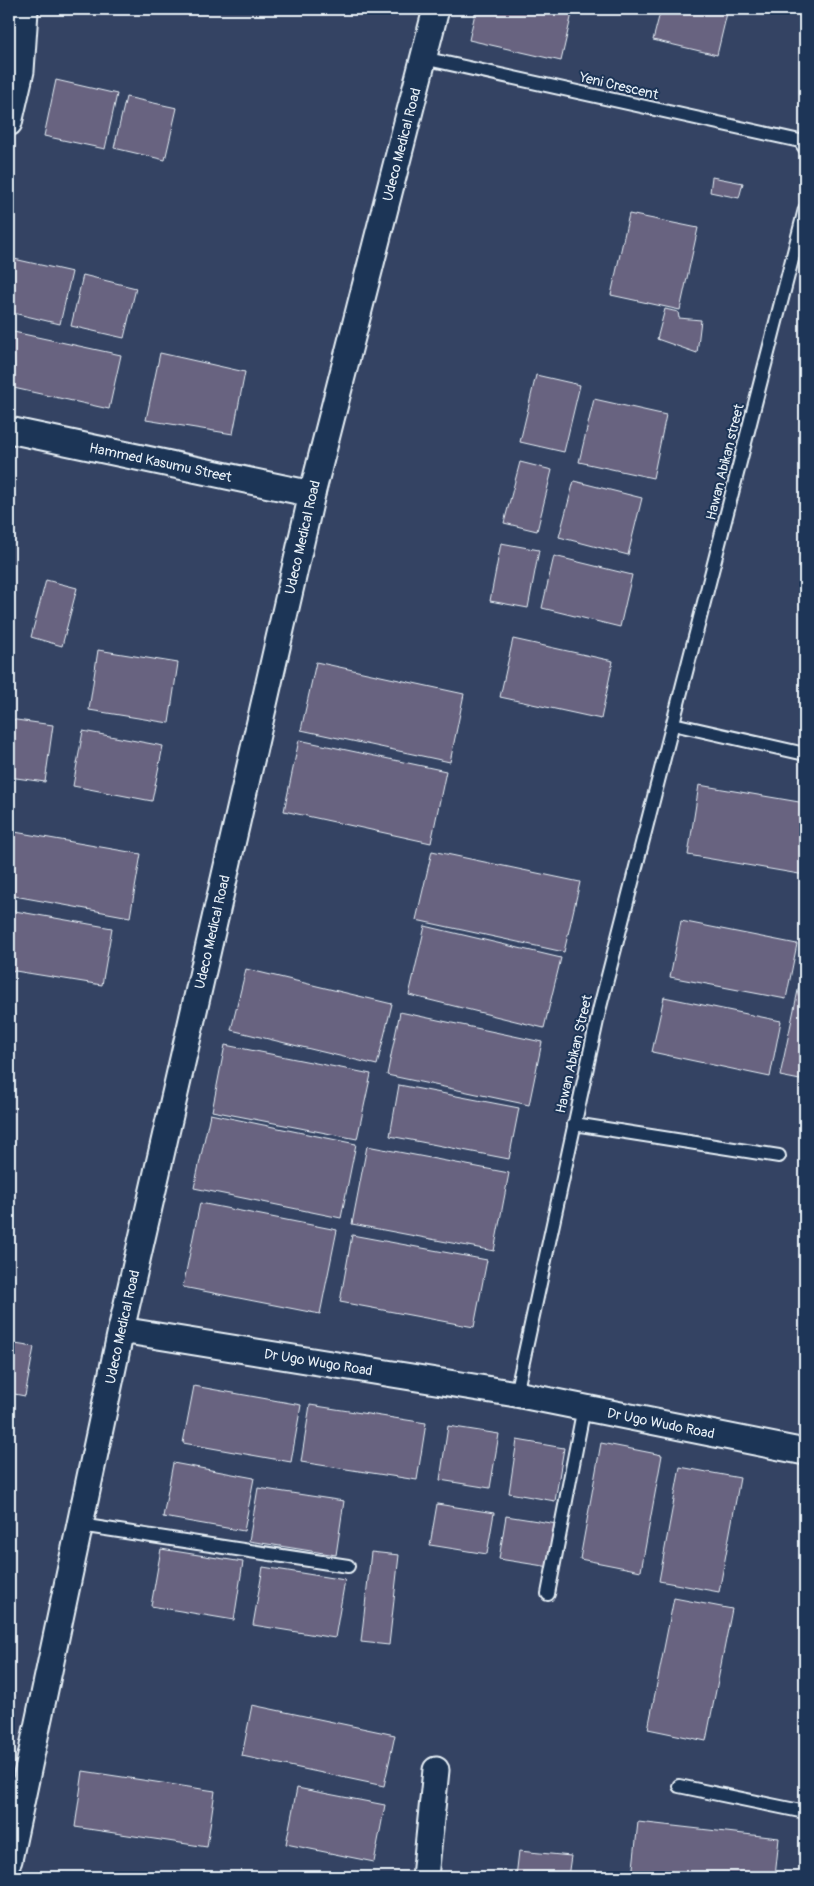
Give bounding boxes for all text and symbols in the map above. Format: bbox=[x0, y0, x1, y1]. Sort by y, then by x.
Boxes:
street label: Yeni Crescent bbox=[577, 68, 660, 103]
street label: Udeco Medical Road bbox=[379, 86, 424, 203]
street label: Hawan Abikan street bbox=[702, 402, 748, 522]
street label: Hammed Kasumu Street bbox=[88, 439, 234, 485]
street label: Udeco Medical Road bbox=[281, 478, 324, 596]
street label: Udeco Medical Road bbox=[191, 873, 233, 991]
street label: Hawan Abikan Street bbox=[552, 993, 596, 1115]
street label: Udeco Medical Road bbox=[101, 1268, 143, 1385]
street label: Dr Ugo Wugo Road bbox=[263, 1345, 374, 1379]
street label: Dr Ugo Wudo Road bbox=[606, 1404, 716, 1442]

